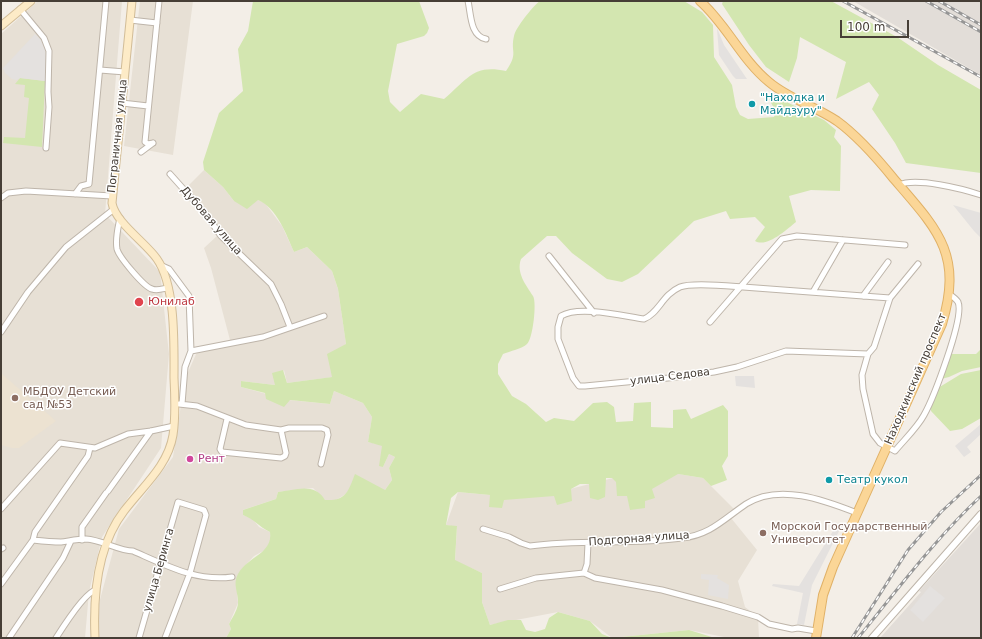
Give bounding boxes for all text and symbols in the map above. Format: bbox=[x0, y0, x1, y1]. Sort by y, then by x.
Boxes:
scale bar bbox=[842, 12, 911, 38]
text: 100 m bbox=[847, 20, 885, 34]
street label: Пограничная улица bbox=[105, 78, 131, 194]
place label: "Находка и Майдзуру" bbox=[760, 91, 825, 117]
marker: "Находка и Майдзуру" bbox=[747, 99, 757, 109]
street label: Дубовая улица bbox=[178, 184, 244, 258]
place label: Юнилаб bbox=[148, 295, 195, 309]
marker: Юнилаб bbox=[133, 296, 145, 308]
street label: Находкинский проспект bbox=[882, 311, 950, 447]
street label: улица Седова bbox=[629, 366, 711, 388]
place label: МБДОУ Детский сад №53 bbox=[23, 385, 116, 411]
marker: МБДОУ Детский сад №53 bbox=[10, 393, 20, 403]
place label: Рент bbox=[198, 452, 225, 466]
marker: Рент bbox=[185, 454, 195, 464]
place label: Театр кукол bbox=[837, 473, 908, 487]
marker: Театр кукол bbox=[824, 475, 834, 485]
place label: Морской Государственный Университет bbox=[771, 520, 928, 546]
street label: улица Беринга bbox=[141, 527, 177, 613]
marker: Морской Государственный Университет bbox=[758, 528, 768, 538]
street label: Подгорная улица bbox=[588, 529, 690, 549]

